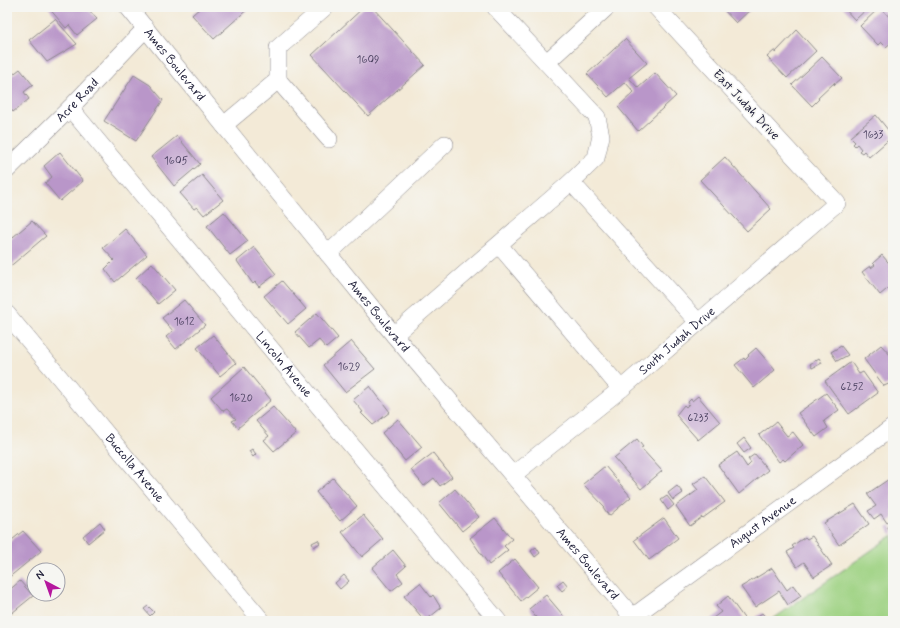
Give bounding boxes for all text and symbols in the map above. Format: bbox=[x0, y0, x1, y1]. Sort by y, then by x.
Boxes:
street label: Ames Boulevard bbox=[140, 24, 209, 105]
house number: 1609 bbox=[356, 53, 380, 67]
street label: East Judah Drive bbox=[709, 66, 783, 144]
street label: Acre Road bbox=[52, 74, 103, 126]
house number: 1633 bbox=[863, 128, 883, 142]
house number: 1605 bbox=[164, 154, 189, 168]
street label: Ames Boulevard bbox=[344, 276, 414, 356]
street label: South Judah Drive bbox=[635, 303, 719, 379]
house number: 1612 bbox=[174, 315, 195, 329]
street label: Lincoln Avenue bbox=[252, 328, 316, 401]
house number: 1629 bbox=[338, 360, 360, 374]
house number: 6252 bbox=[841, 380, 864, 394]
house number: 1620 bbox=[229, 391, 253, 405]
house number: 6233 bbox=[688, 411, 708, 425]
street label: Buccolla Avenue bbox=[101, 430, 168, 506]
street label: August Avenue bbox=[726, 492, 800, 552]
street label: Ames Boulevard bbox=[552, 524, 623, 603]
north arrow bbox=[26, 562, 66, 602]
text: N bbox=[33, 568, 47, 583]

